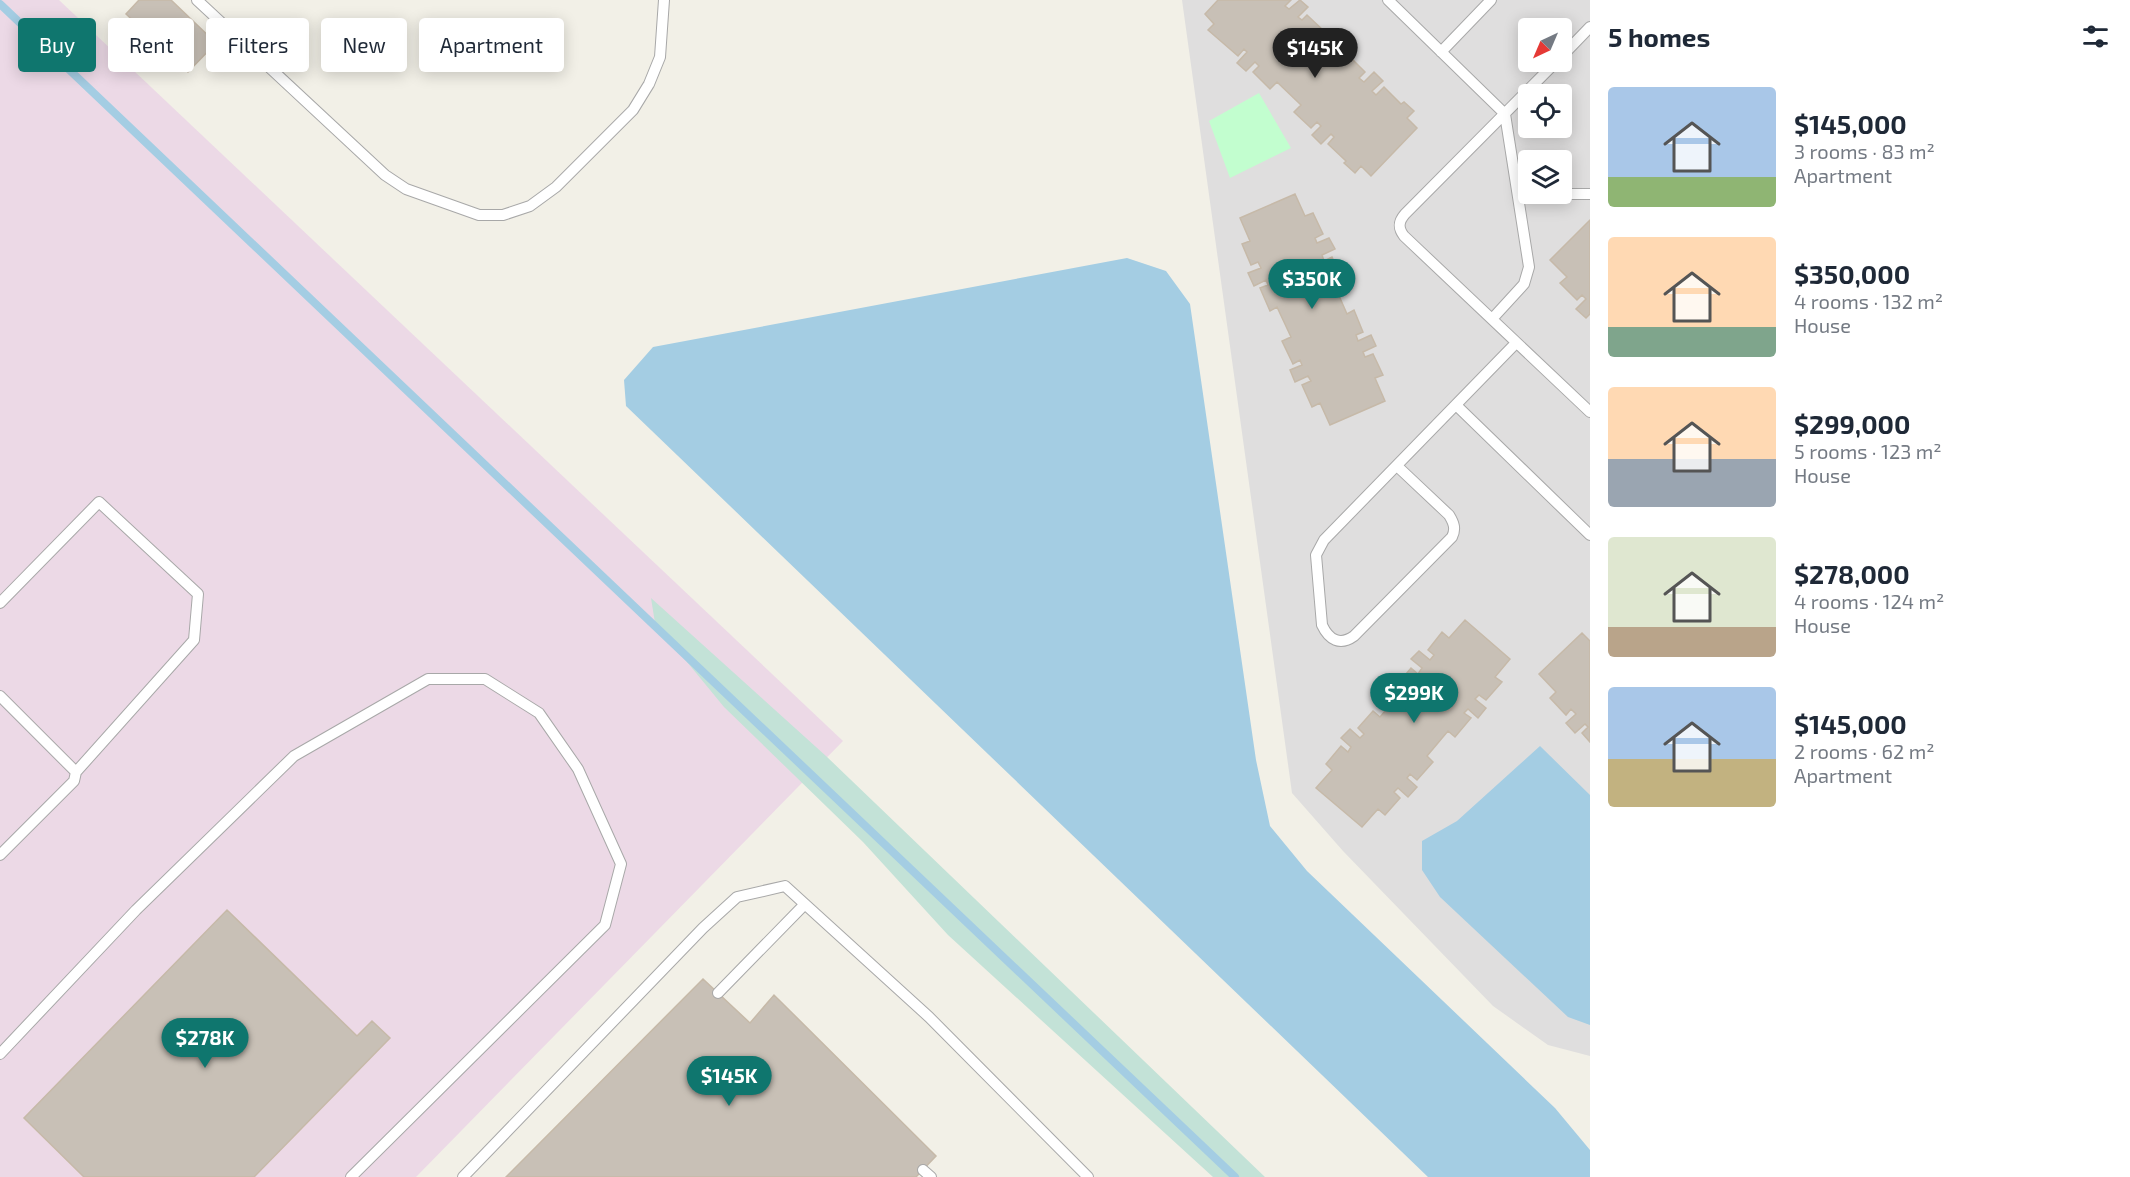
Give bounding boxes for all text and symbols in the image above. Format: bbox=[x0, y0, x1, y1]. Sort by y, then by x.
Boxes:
chip: Buy bbox=[18, 18, 96, 72]
chip: Rent bbox=[108, 18, 194, 72]
chip: Filters bbox=[206, 18, 309, 72]
chip: New bbox=[321, 18, 407, 72]
chip: Apartment bbox=[419, 18, 564, 72]
north arrow bbox=[1518, 18, 1572, 72]
map controls bbox=[1518, 18, 1572, 204]
icon: filters bbox=[2079, 20, 2112, 53]
text: 5 homes bbox=[1608, 21, 1710, 52]
pin: $145K bbox=[1273, 28, 1357, 79]
text: $145K bbox=[1287, 35, 1343, 59]
button: locate bbox=[1518, 84, 1572, 138]
text: $145,000 bbox=[1794, 108, 1907, 139]
icon: home bbox=[1656, 111, 1728, 183]
text: 3 rooms · 83 m² bbox=[1794, 139, 1935, 163]
button: layers bbox=[1518, 150, 1572, 204]
text: Apartment bbox=[1794, 163, 1892, 187]
text: $350,000 bbox=[1794, 258, 1910, 289]
pin: $350K bbox=[1270, 259, 1354, 310]
icon: home bbox=[1656, 261, 1728, 333]
text: $350K bbox=[1282, 266, 1342, 290]
text: 4 rooms · 132 m² bbox=[1794, 289, 1943, 313]
text: House bbox=[1794, 313, 1851, 337]
text: $299,000 bbox=[1794, 408, 1910, 439]
icon: home bbox=[1656, 411, 1728, 483]
text: 5 rooms · 123 m² bbox=[1794, 439, 1942, 463]
text: House bbox=[1794, 463, 1851, 487]
text: $278,000 bbox=[1794, 558, 1910, 589]
icon: home bbox=[1656, 561, 1728, 633]
text: 4 rooms · 124 m² bbox=[1794, 589, 1944, 613]
text: House bbox=[1794, 613, 1851, 637]
pin: $299K bbox=[1372, 673, 1456, 724]
text: $299K bbox=[1384, 680, 1444, 704]
text: $145,000 bbox=[1794, 708, 1907, 739]
icon: home bbox=[1656, 711, 1728, 783]
text: 2 rooms · 62 m² bbox=[1794, 739, 1934, 763]
text: Apartment bbox=[1794, 763, 1892, 787]
pin: $278K bbox=[163, 1018, 247, 1069]
text: $278K bbox=[176, 1025, 234, 1049]
pin: $145K bbox=[687, 1056, 771, 1107]
text: $145K bbox=[701, 1063, 757, 1087]

